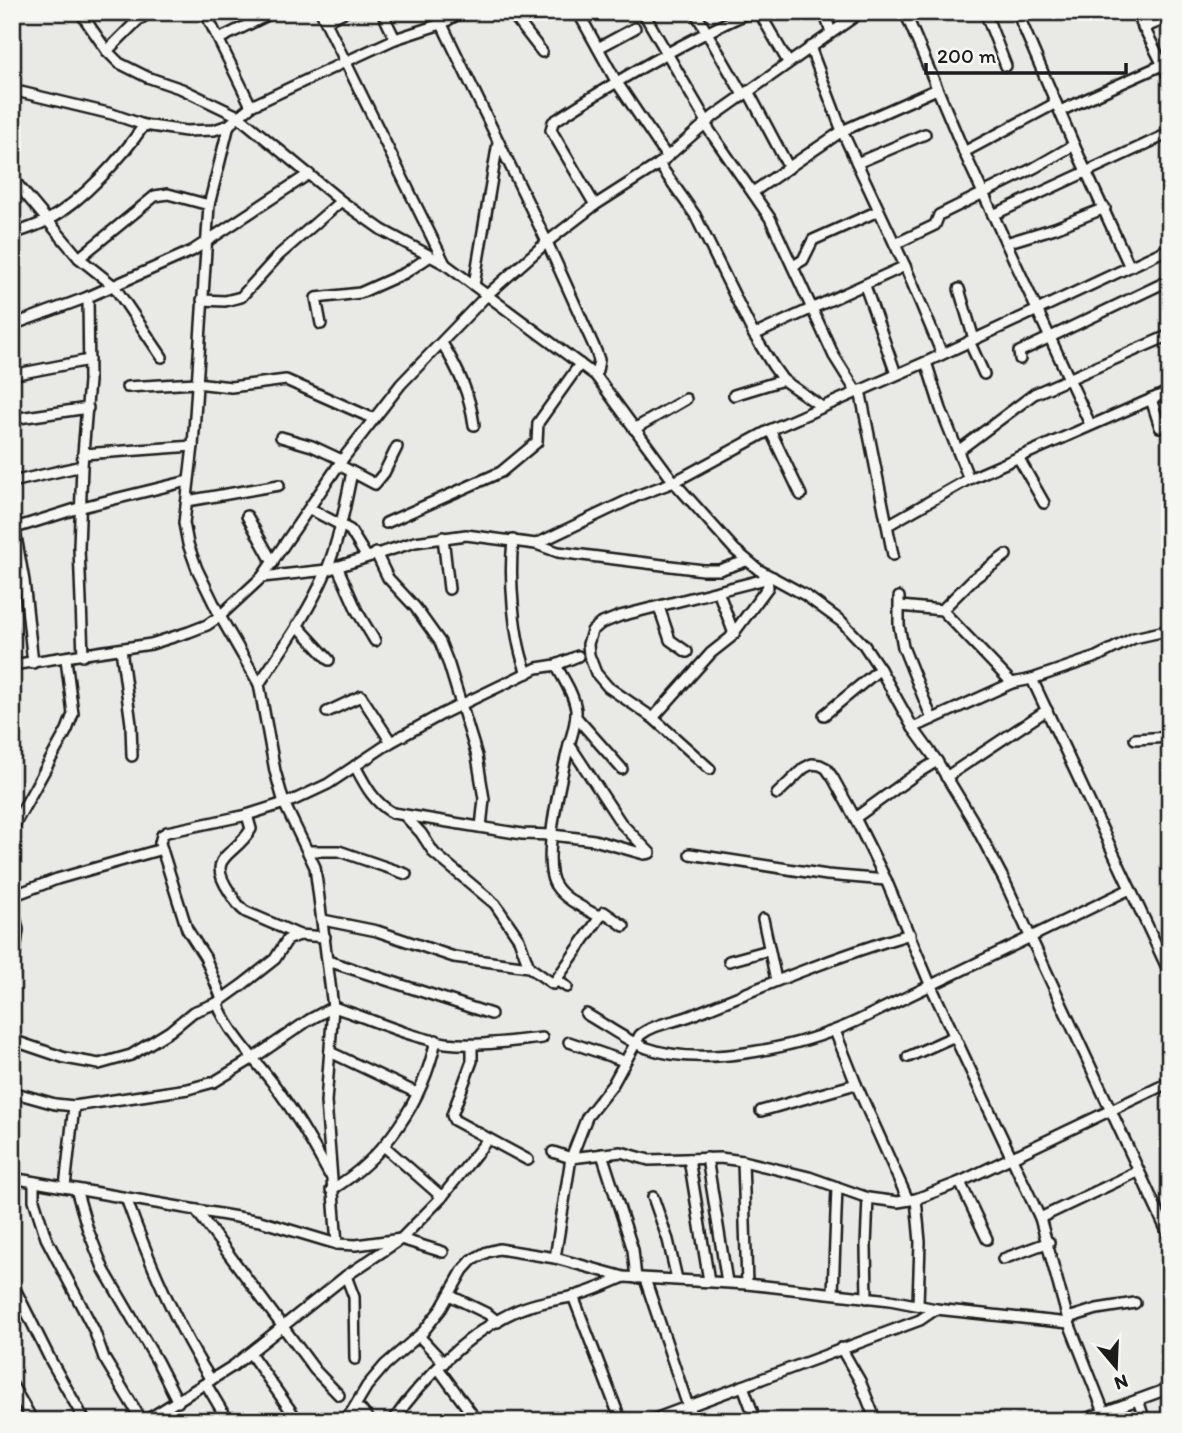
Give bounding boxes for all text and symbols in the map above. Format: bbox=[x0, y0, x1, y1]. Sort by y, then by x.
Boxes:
scale bar bbox=[926, 32, 1126, 76]
text: 200 m bbox=[937, 43, 997, 68]
north arrow bbox=[1080, 1332, 1150, 1402]
text: N bbox=[1112, 1370, 1131, 1396]

